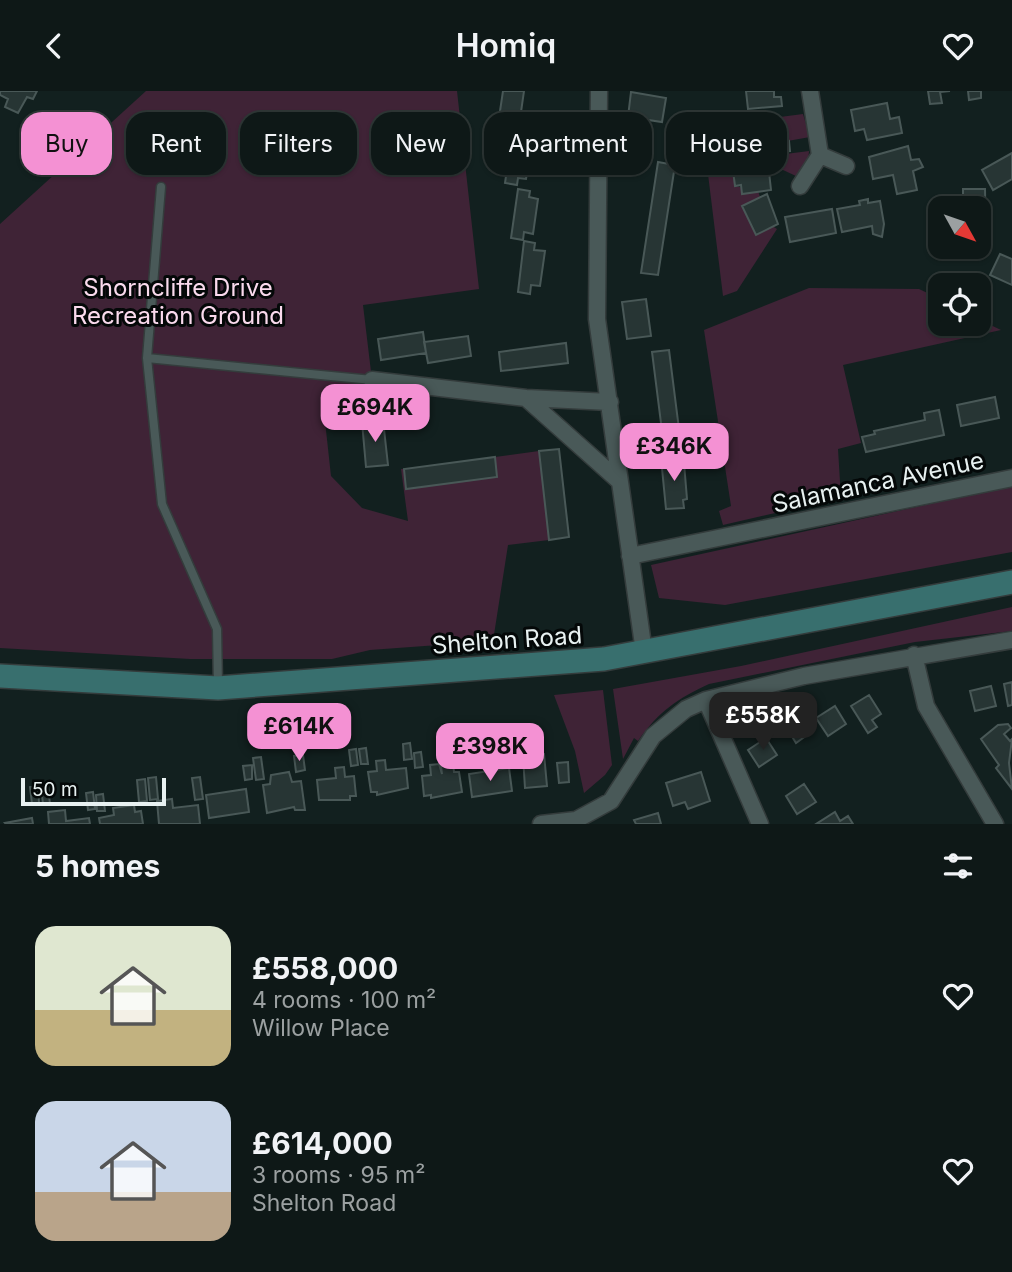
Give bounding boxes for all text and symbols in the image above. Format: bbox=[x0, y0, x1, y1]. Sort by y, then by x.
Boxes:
text: Homiq bbox=[456, 26, 556, 65]
icon: back bbox=[35, 27, 73, 65]
icon: heart bbox=[939, 27, 977, 65]
chip: Buy bbox=[21, 112, 112, 175]
chip: Rent bbox=[126, 112, 226, 175]
chip: Filters bbox=[240, 112, 357, 175]
chip: New bbox=[371, 112, 470, 175]
chip: Apartment bbox=[484, 112, 652, 175]
chip: House bbox=[666, 112, 787, 175]
north arrow bbox=[928, 196, 990, 259]
map controls bbox=[928, 196, 991, 336]
park label: Shorncliffe Drive Recreation Ground bbox=[72, 273, 284, 330]
button: locate bbox=[928, 273, 991, 336]
pin: £694K bbox=[326, 385, 424, 444]
text: £694K bbox=[337, 393, 413, 421]
pin: £346K bbox=[625, 423, 723, 483]
text: £346K bbox=[636, 432, 712, 460]
street label: Salamanca Avenue bbox=[770, 445, 986, 519]
street label: Shelton Road bbox=[431, 620, 583, 660]
pin: £558K bbox=[714, 693, 812, 752]
text: £558K bbox=[725, 701, 801, 729]
pin: £614K bbox=[250, 703, 348, 763]
text: £614K bbox=[263, 712, 335, 740]
pin: £398K bbox=[441, 723, 539, 783]
text: £398K bbox=[452, 732, 528, 760]
scale bar bbox=[21, 775, 166, 807]
text: 50 m bbox=[32, 778, 78, 801]
icon: filters bbox=[939, 847, 977, 885]
text: 5 homes bbox=[35, 848, 160, 884]
text: £558,000 bbox=[252, 950, 398, 986]
icon: home bbox=[91, 954, 175, 1038]
icon: heart bbox=[939, 977, 977, 1015]
text: 4 rooms · 100 m² bbox=[252, 986, 436, 1014]
text: Willow Place bbox=[252, 1014, 390, 1042]
text: £614,000 bbox=[252, 1125, 393, 1161]
icon: home bbox=[91, 1129, 175, 1213]
icon: heart bbox=[939, 1152, 977, 1190]
text: 3 rooms · 95 m² bbox=[252, 1161, 425, 1189]
text: Shelton Road bbox=[252, 1189, 396, 1217]

